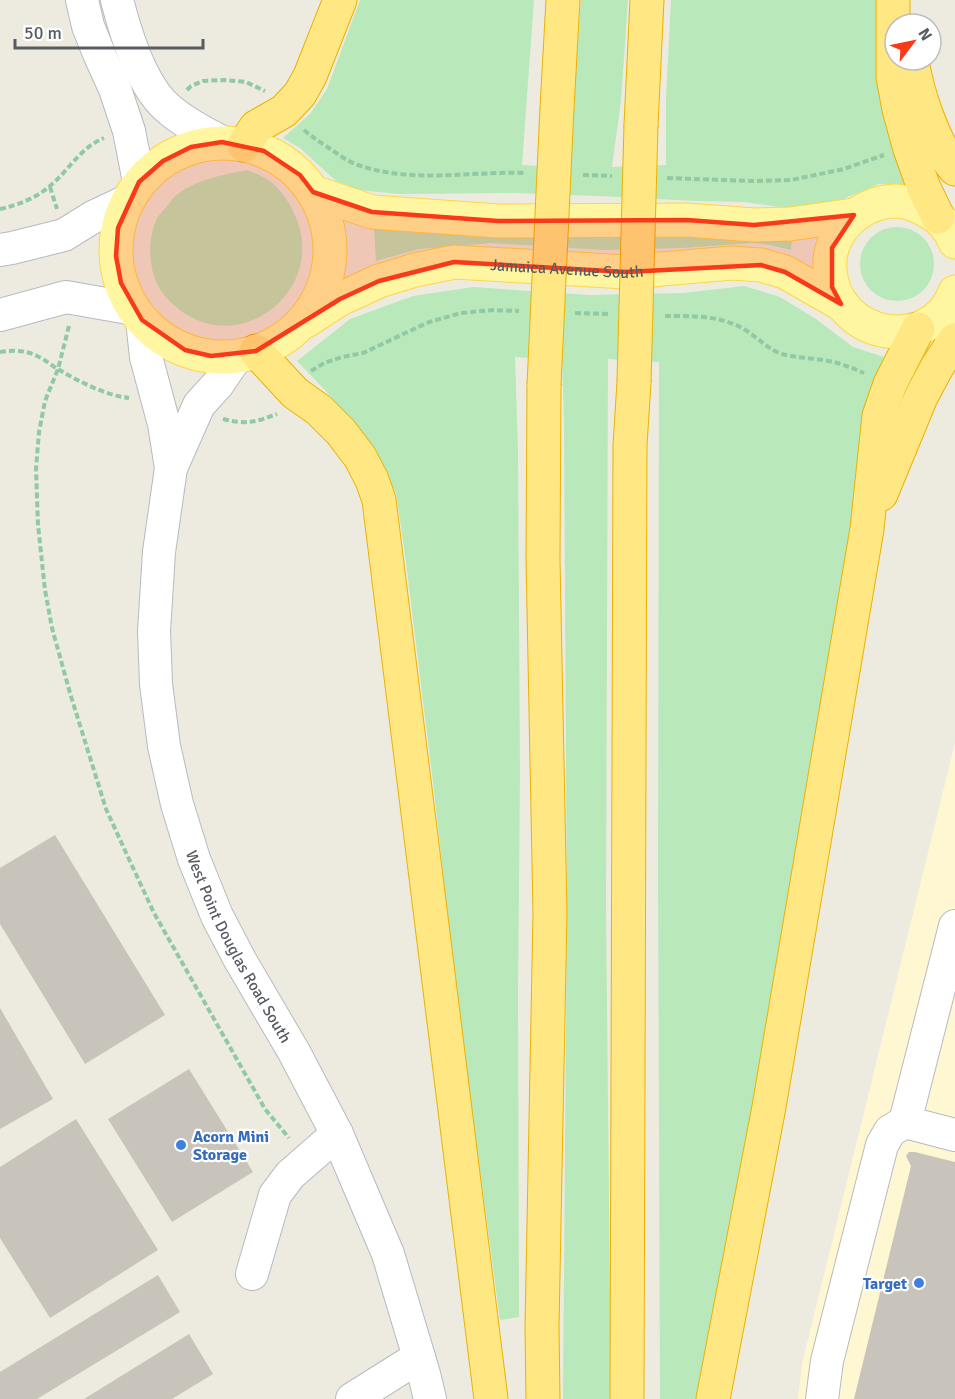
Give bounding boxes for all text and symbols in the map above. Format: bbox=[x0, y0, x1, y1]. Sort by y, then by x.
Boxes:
scale bar bbox=[15, 12, 202, 50]
north arrow bbox=[883, 12, 943, 72]
text: 50 m bbox=[24, 22, 62, 44]
text: N bbox=[913, 25, 936, 45]
street label: Jamaica Avenue South bbox=[490, 255, 644, 283]
street label: West Point Douglas Road South bbox=[181, 848, 295, 1047]
place label: Acorn Mini Storage bbox=[193, 1127, 269, 1165]
marker: Acorn Mini Storage bbox=[174, 1138, 188, 1152]
place label: Target bbox=[863, 1274, 907, 1294]
marker: Target bbox=[912, 1276, 926, 1290]

